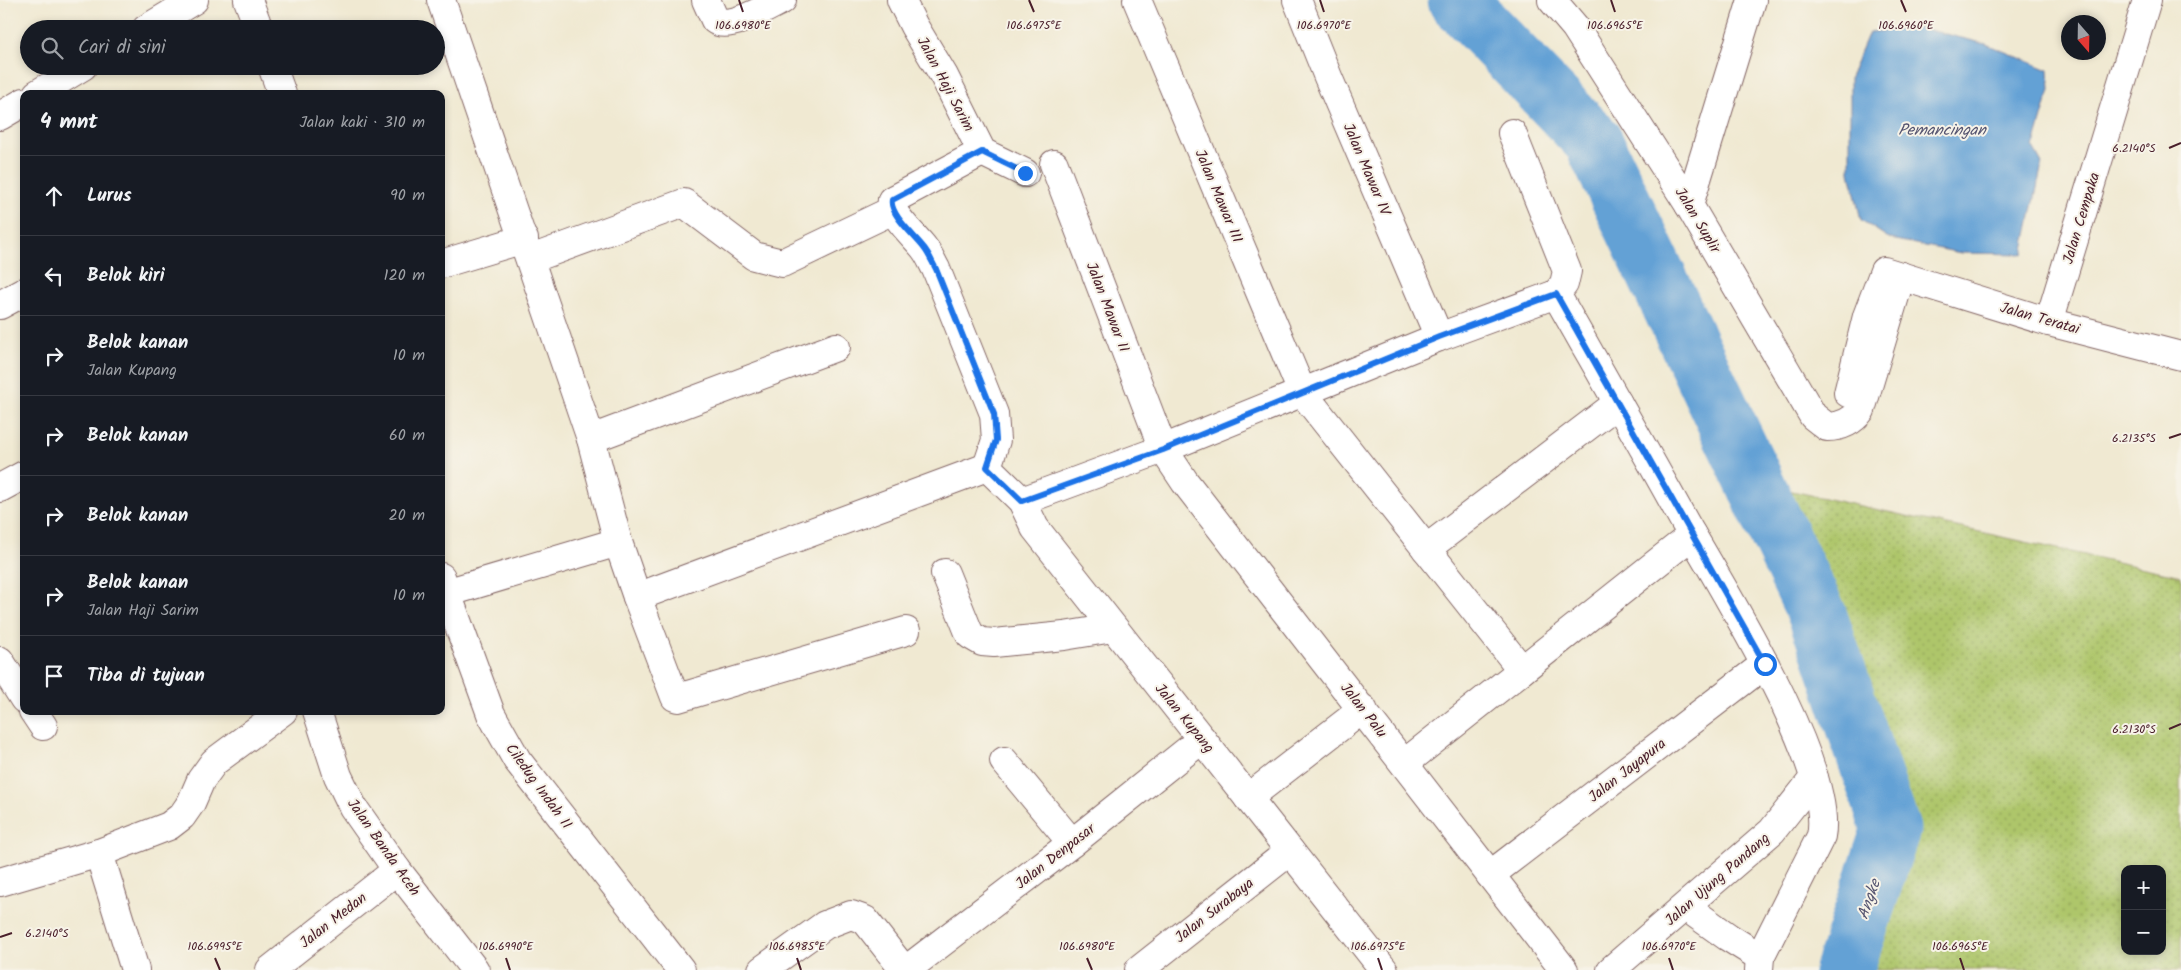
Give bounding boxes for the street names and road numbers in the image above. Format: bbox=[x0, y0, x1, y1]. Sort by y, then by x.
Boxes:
street label: Jalan Haji Sarim bbox=[910, 33, 980, 136]
street label: Jalan Mawar IV bbox=[1336, 119, 1397, 220]
street label: Jalan Mawar III bbox=[1188, 146, 1249, 247]
street label: Jalan Cempaka bbox=[2057, 169, 2107, 267]
street label: Jalan Suplir bbox=[1668, 183, 1727, 259]
street label: Jalan Mawar II bbox=[1079, 259, 1135, 356]
street label: Jalan Teratai bbox=[1997, 296, 2084, 342]
street label: Jalan Kupang bbox=[1148, 678, 1220, 759]
street label: Jalan Palu bbox=[1334, 678, 1393, 744]
street label: Jalan Jayapura bbox=[1583, 733, 1672, 809]
street label: Ciledug Indah II bbox=[499, 739, 578, 835]
street label: Jalan Banda Aceh bbox=[341, 794, 426, 901]
street label: Jalan Denpasar bbox=[1010, 817, 1102, 896]
street label: Jalan Ujung Pandang bbox=[1660, 827, 1776, 932]
street label: Jalan Surabaya bbox=[1170, 872, 1259, 949]
street label: Jalan Medan bbox=[295, 887, 372, 955]

